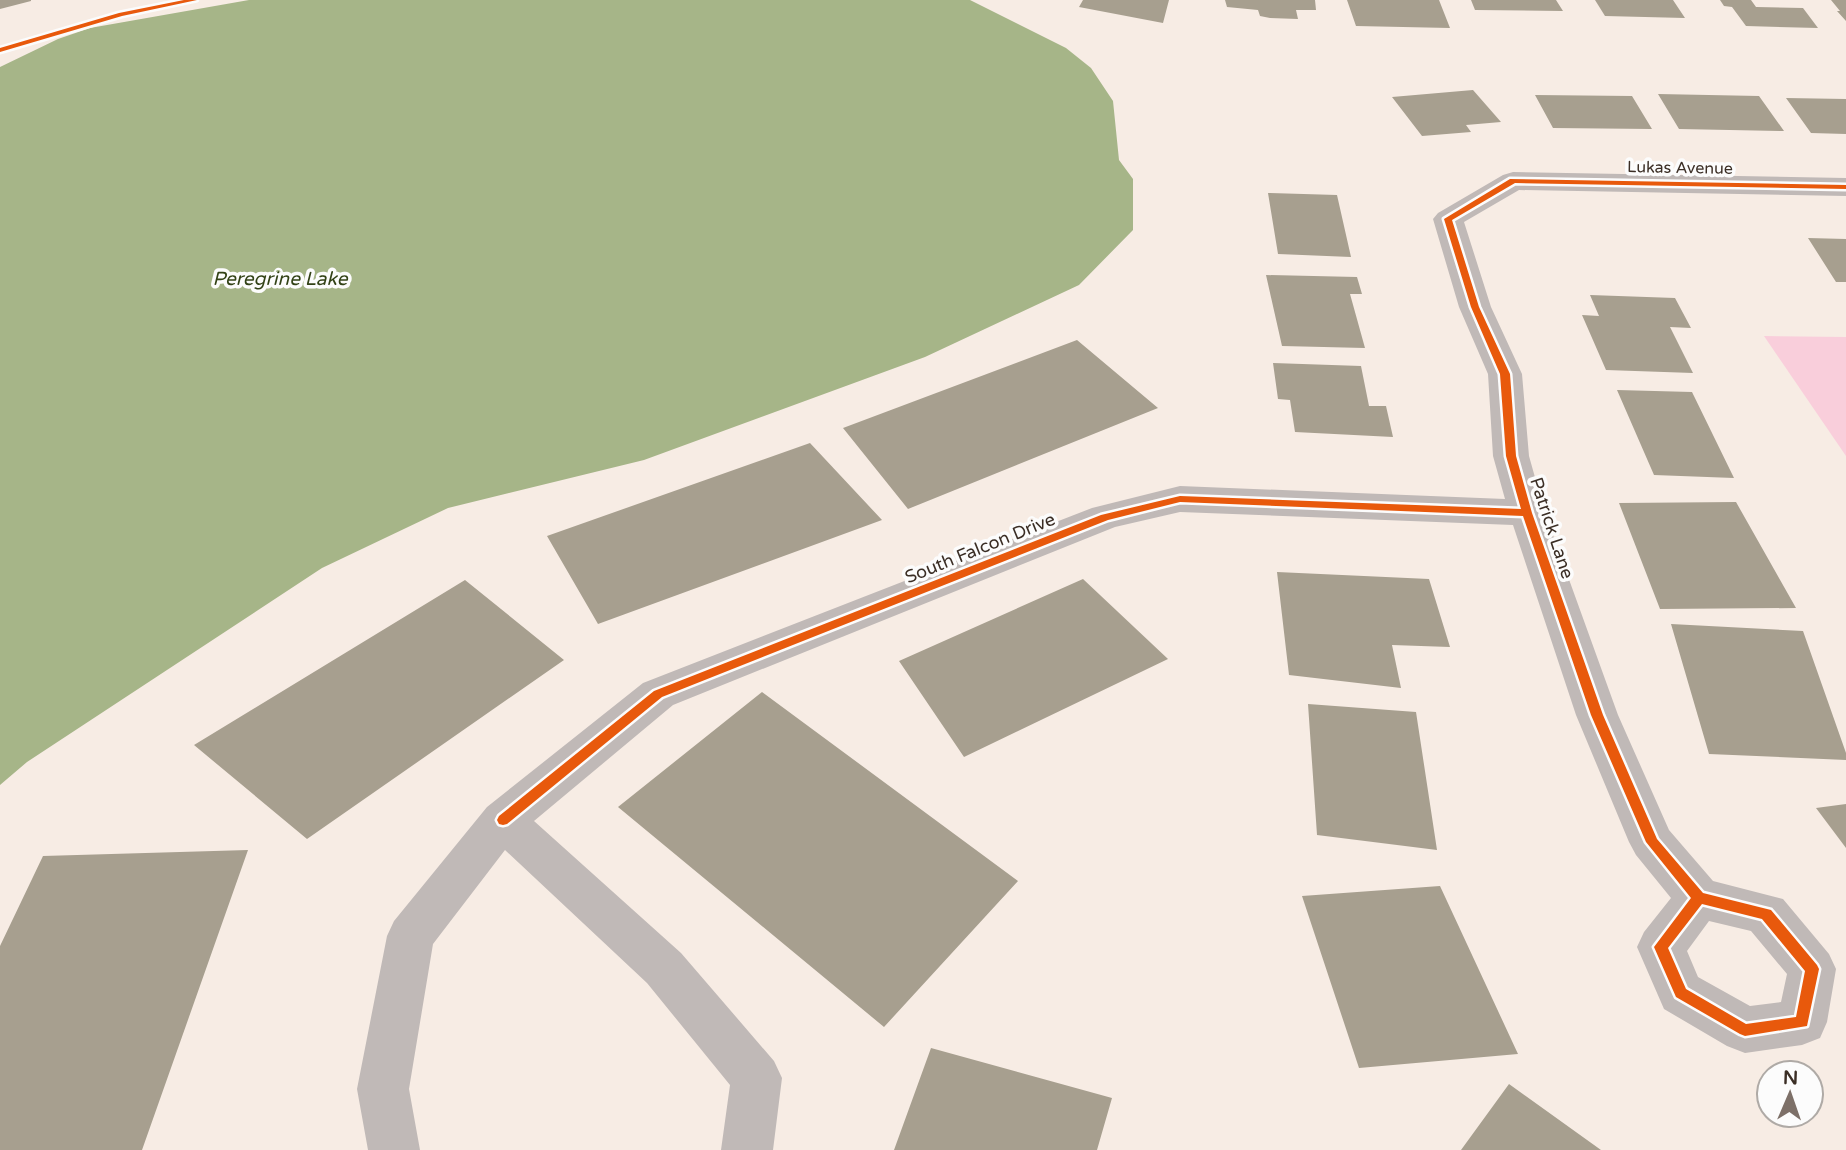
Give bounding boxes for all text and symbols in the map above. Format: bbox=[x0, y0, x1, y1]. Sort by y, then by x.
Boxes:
street label: Lukas Avenue bbox=[1627, 157, 1733, 179]
water label: Peregrine Lake bbox=[213, 268, 349, 290]
street label: Patrick Lane bbox=[1525, 474, 1579, 582]
street label: South Falcon Drive bbox=[902, 508, 1058, 588]
north arrow bbox=[1755, 1059, 1825, 1129]
text: N bbox=[1783, 1067, 1799, 1089]

